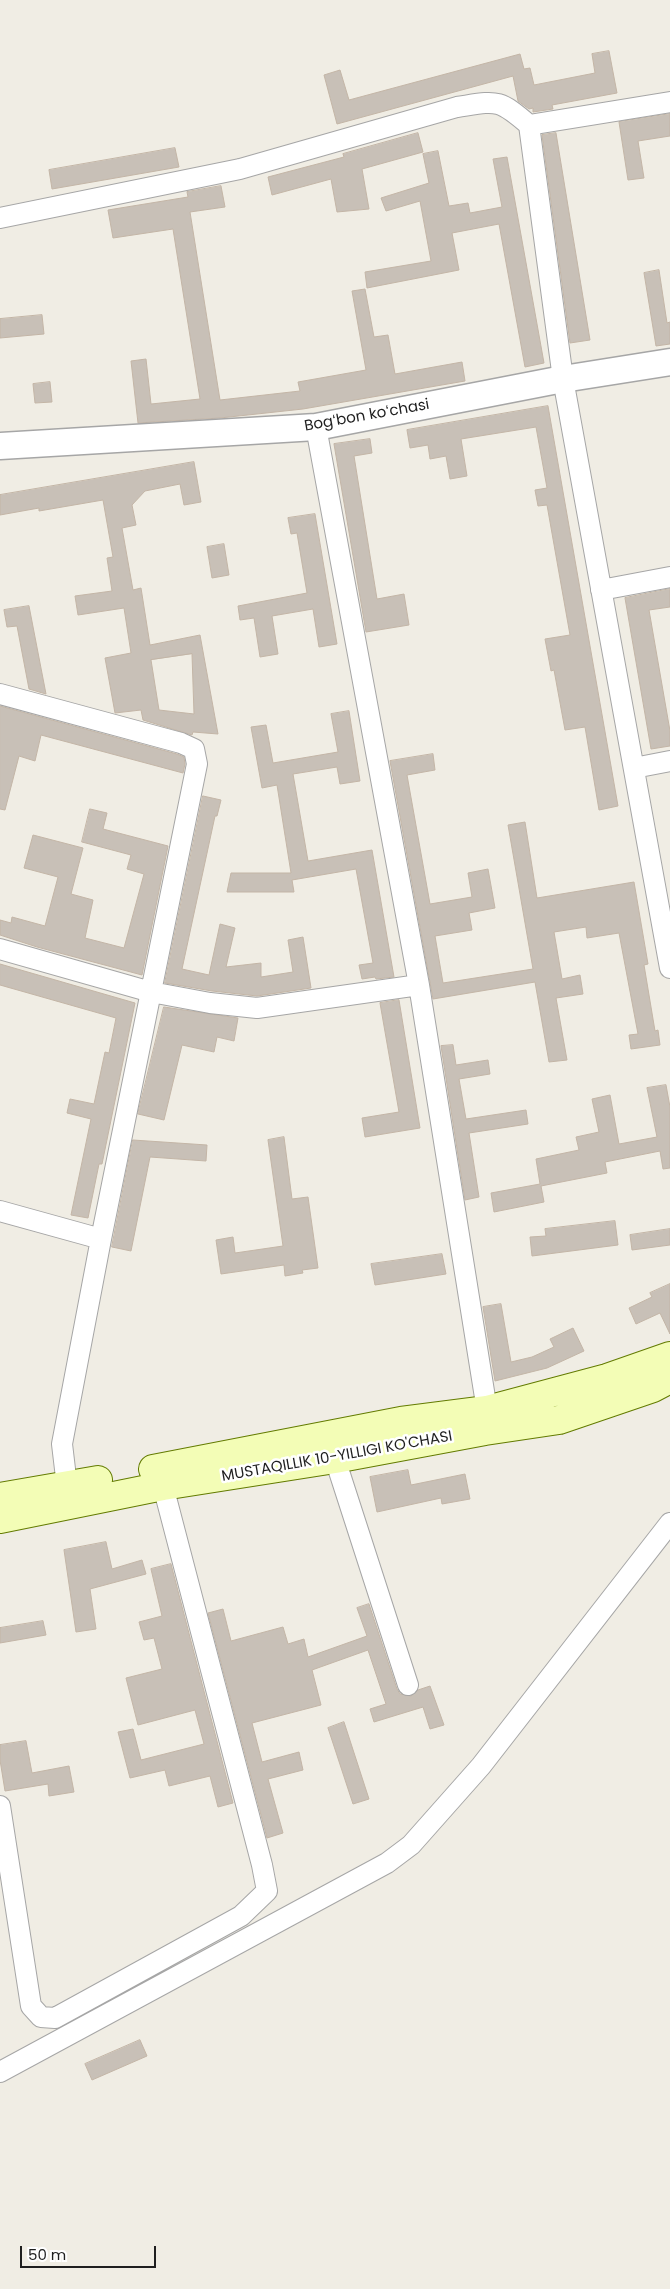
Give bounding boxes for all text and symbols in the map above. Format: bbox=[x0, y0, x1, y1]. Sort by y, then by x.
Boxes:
street label: Bogʻbon koʻchasi bbox=[303, 396, 431, 436]
street label: MUSTAQILLIK 10-YILLIGI KO'CHASI bbox=[220, 1428, 454, 1486]
scale bar bbox=[22, 2236, 159, 2268]
text: 50 m bbox=[28, 2244, 66, 2265]

